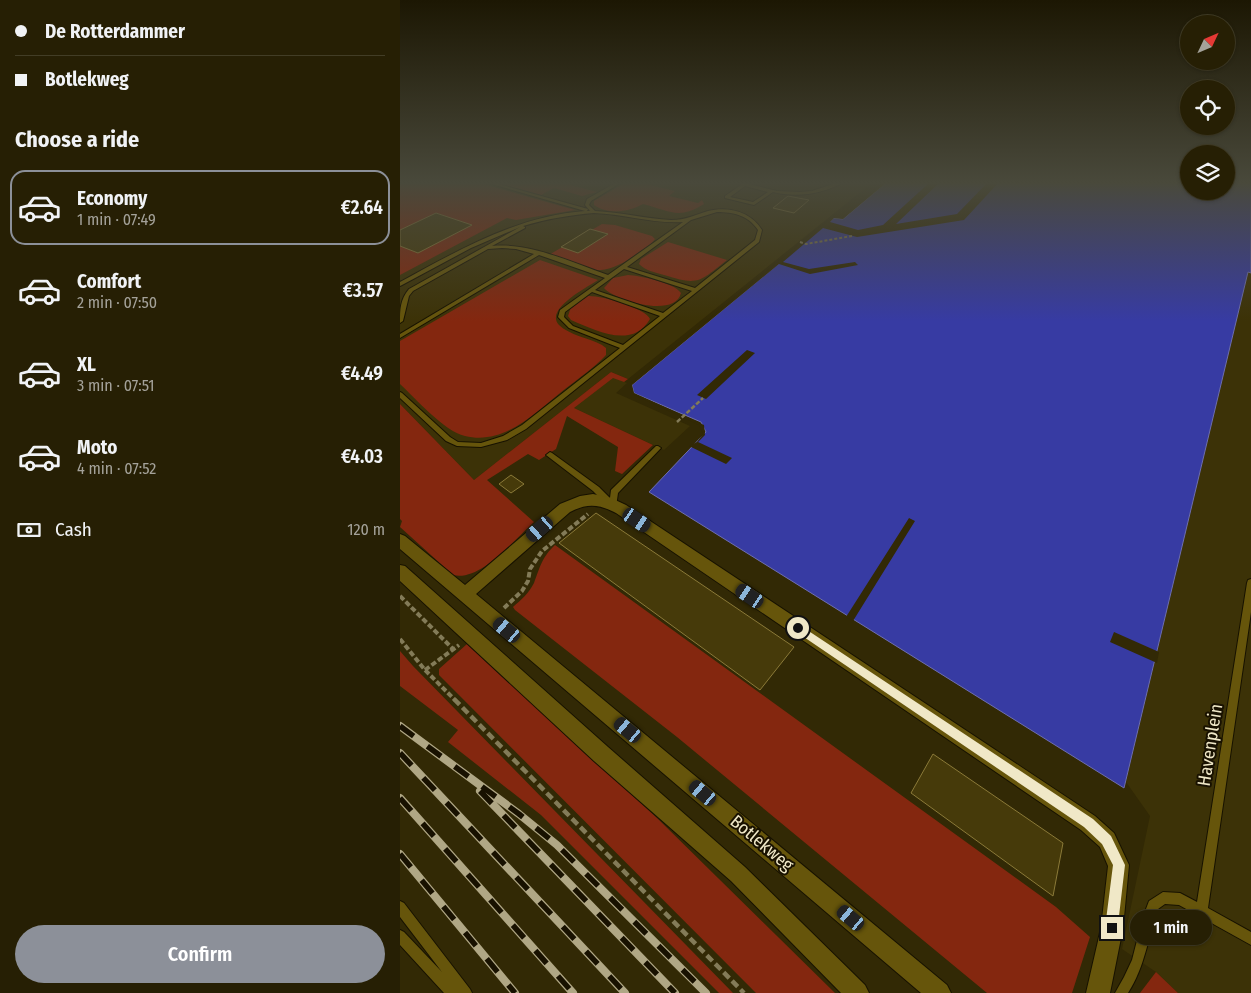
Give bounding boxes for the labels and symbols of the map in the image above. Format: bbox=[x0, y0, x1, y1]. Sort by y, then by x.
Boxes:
north arrow bbox=[1180, 15, 1235, 70]
car bbox=[620, 505, 653, 535]
car bbox=[523, 513, 556, 545]
car bbox=[733, 581, 766, 611]
car bbox=[490, 615, 523, 645]
route start bbox=[787, 617, 809, 639]
street label: Havenplein bbox=[1193, 702, 1227, 788]
car bbox=[611, 715, 644, 745]
car bbox=[686, 778, 719, 808]
street label: Botlekweg bbox=[726, 810, 799, 876]
car bbox=[834, 903, 867, 933]
callout: 1 min bbox=[1130, 910, 1212, 946]
route end bbox=[1101, 917, 1123, 939]

